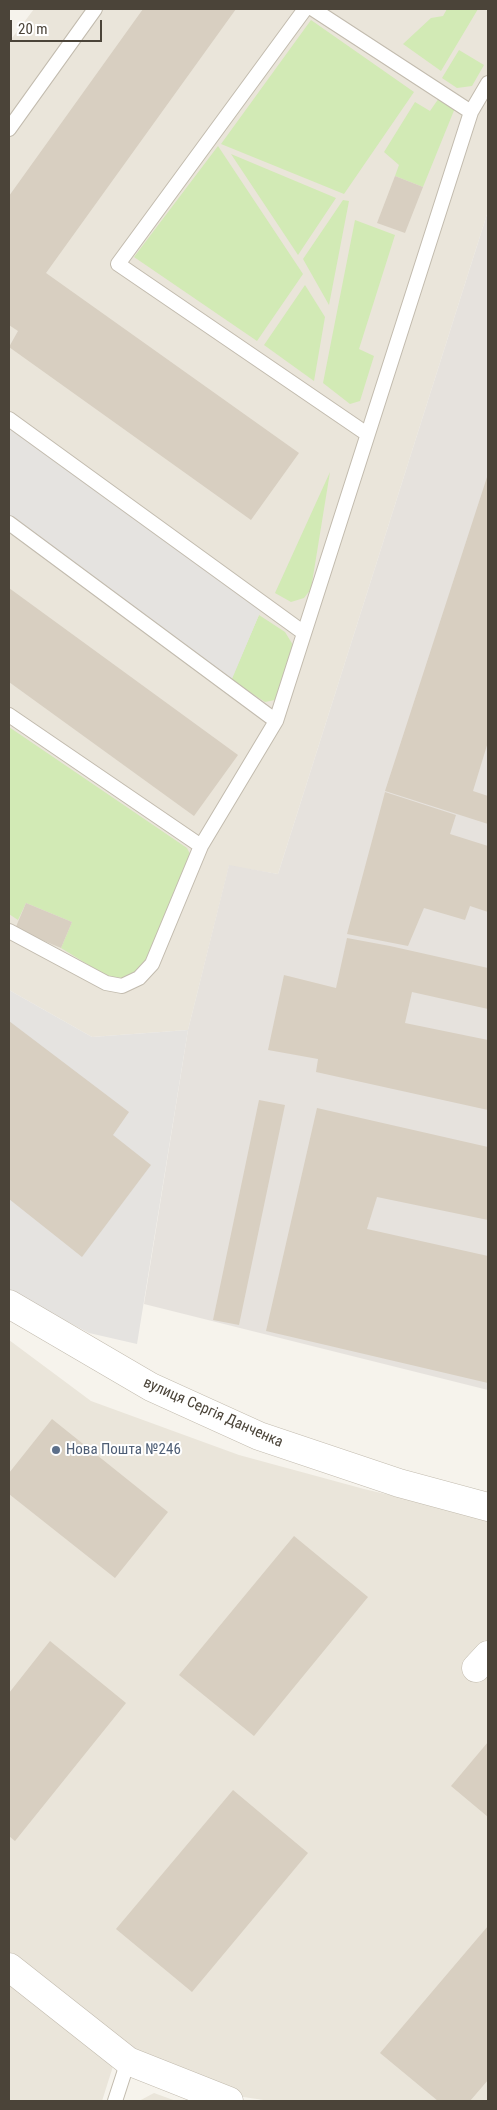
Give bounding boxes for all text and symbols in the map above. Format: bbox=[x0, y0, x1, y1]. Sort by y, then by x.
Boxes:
scale bar bbox=[12, 10, 105, 42]
text: 20 m bbox=[18, 20, 48, 38]
street label: вулиця Сергія Данченка bbox=[140, 1374, 286, 1452]
place label: Нова Пошта №246 bbox=[66, 1441, 181, 1459]
marker: Нова Пошта №246 bbox=[50, 1444, 62, 1456]

